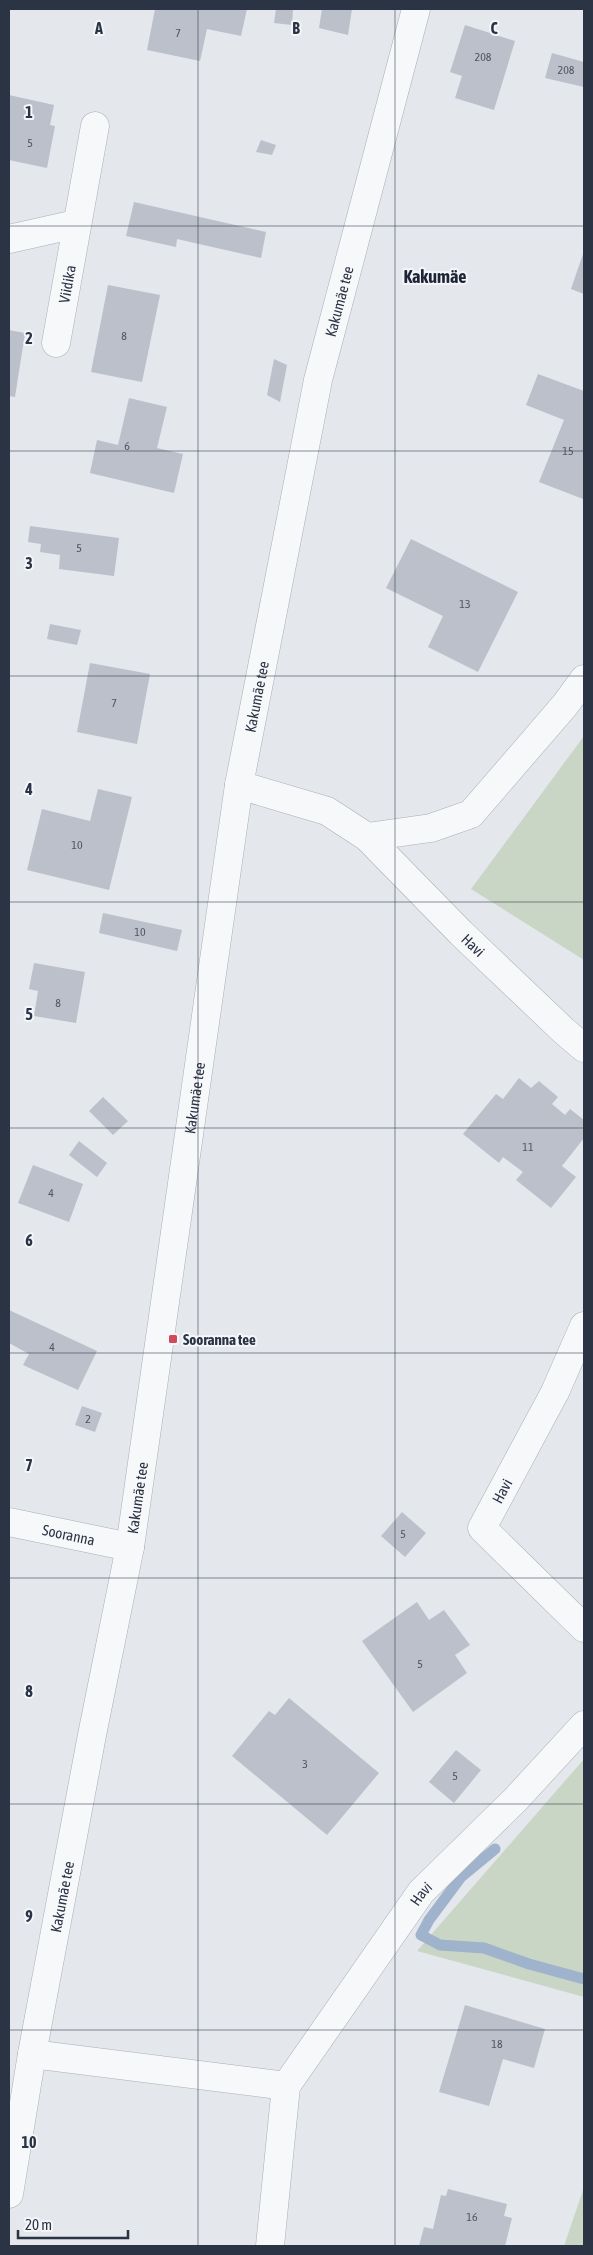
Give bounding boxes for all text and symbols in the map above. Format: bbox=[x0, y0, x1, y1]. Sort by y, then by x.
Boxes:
text: A bbox=[94, 19, 103, 37]
text: B bbox=[292, 19, 300, 37]
text: C bbox=[490, 19, 498, 37]
house number: 7 bbox=[175, 26, 181, 40]
house number: 208 bbox=[475, 50, 492, 64]
house number: 208 bbox=[558, 63, 575, 77]
text: 1 bbox=[25, 103, 33, 121]
house number: 5 bbox=[27, 136, 33, 150]
street label: Viidika bbox=[55, 264, 78, 304]
street label: Kakumäe tee bbox=[321, 264, 356, 338]
district label: Kakumäe bbox=[404, 266, 466, 287]
text: 2 bbox=[25, 329, 33, 347]
house number: 8 bbox=[121, 329, 127, 343]
house number: 6 bbox=[124, 439, 130, 453]
house number: 15 bbox=[562, 444, 574, 458]
house number: 5 bbox=[76, 541, 82, 555]
text: 3 bbox=[25, 554, 33, 572]
house number: 13 bbox=[459, 597, 471, 611]
street label: Kakumäe tee bbox=[241, 659, 272, 734]
house number: 7 bbox=[111, 696, 117, 710]
text: 4 bbox=[24, 780, 33, 798]
house number: 10 bbox=[71, 838, 83, 852]
house number: 10 bbox=[134, 925, 146, 939]
street label: Havi bbox=[458, 930, 488, 960]
house number: 8 bbox=[55, 996, 61, 1010]
text: 5 bbox=[25, 1005, 33, 1023]
street label: Kakumäe tee bbox=[181, 1061, 208, 1135]
house number: 11 bbox=[522, 1140, 534, 1154]
house number: 4 bbox=[48, 1186, 54, 1200]
text: 6 bbox=[25, 1231, 33, 1249]
place label: Sooranna tee bbox=[183, 1331, 256, 1348]
marker: Sooranna tee bbox=[167, 1333, 179, 1345]
house number: 4 bbox=[49, 1340, 55, 1354]
house number: 2 bbox=[85, 1412, 91, 1426]
text: 7 bbox=[25, 1456, 33, 1474]
street label: Kakumäe tee bbox=[124, 1461, 151, 1535]
street label: Havi bbox=[489, 1476, 515, 1506]
street label: Sooranna bbox=[41, 1521, 96, 1548]
house number: 5 bbox=[400, 1527, 406, 1541]
house number: 5 bbox=[417, 1657, 423, 1671]
text: 8 bbox=[25, 1682, 33, 1700]
house number: 3 bbox=[302, 1757, 308, 1771]
house number: 5 bbox=[452, 1769, 458, 1783]
street label: Kakumäe tee bbox=[47, 1859, 77, 1934]
street label: Havi bbox=[406, 1878, 435, 1908]
text: 9 bbox=[25, 1907, 33, 1925]
house number: 18 bbox=[491, 2037, 503, 2051]
text: 10 bbox=[21, 2133, 37, 2151]
scale bar bbox=[18, 2208, 128, 2240]
house number: 16 bbox=[466, 2210, 478, 2224]
text: 20 m bbox=[25, 2216, 52, 2233]

